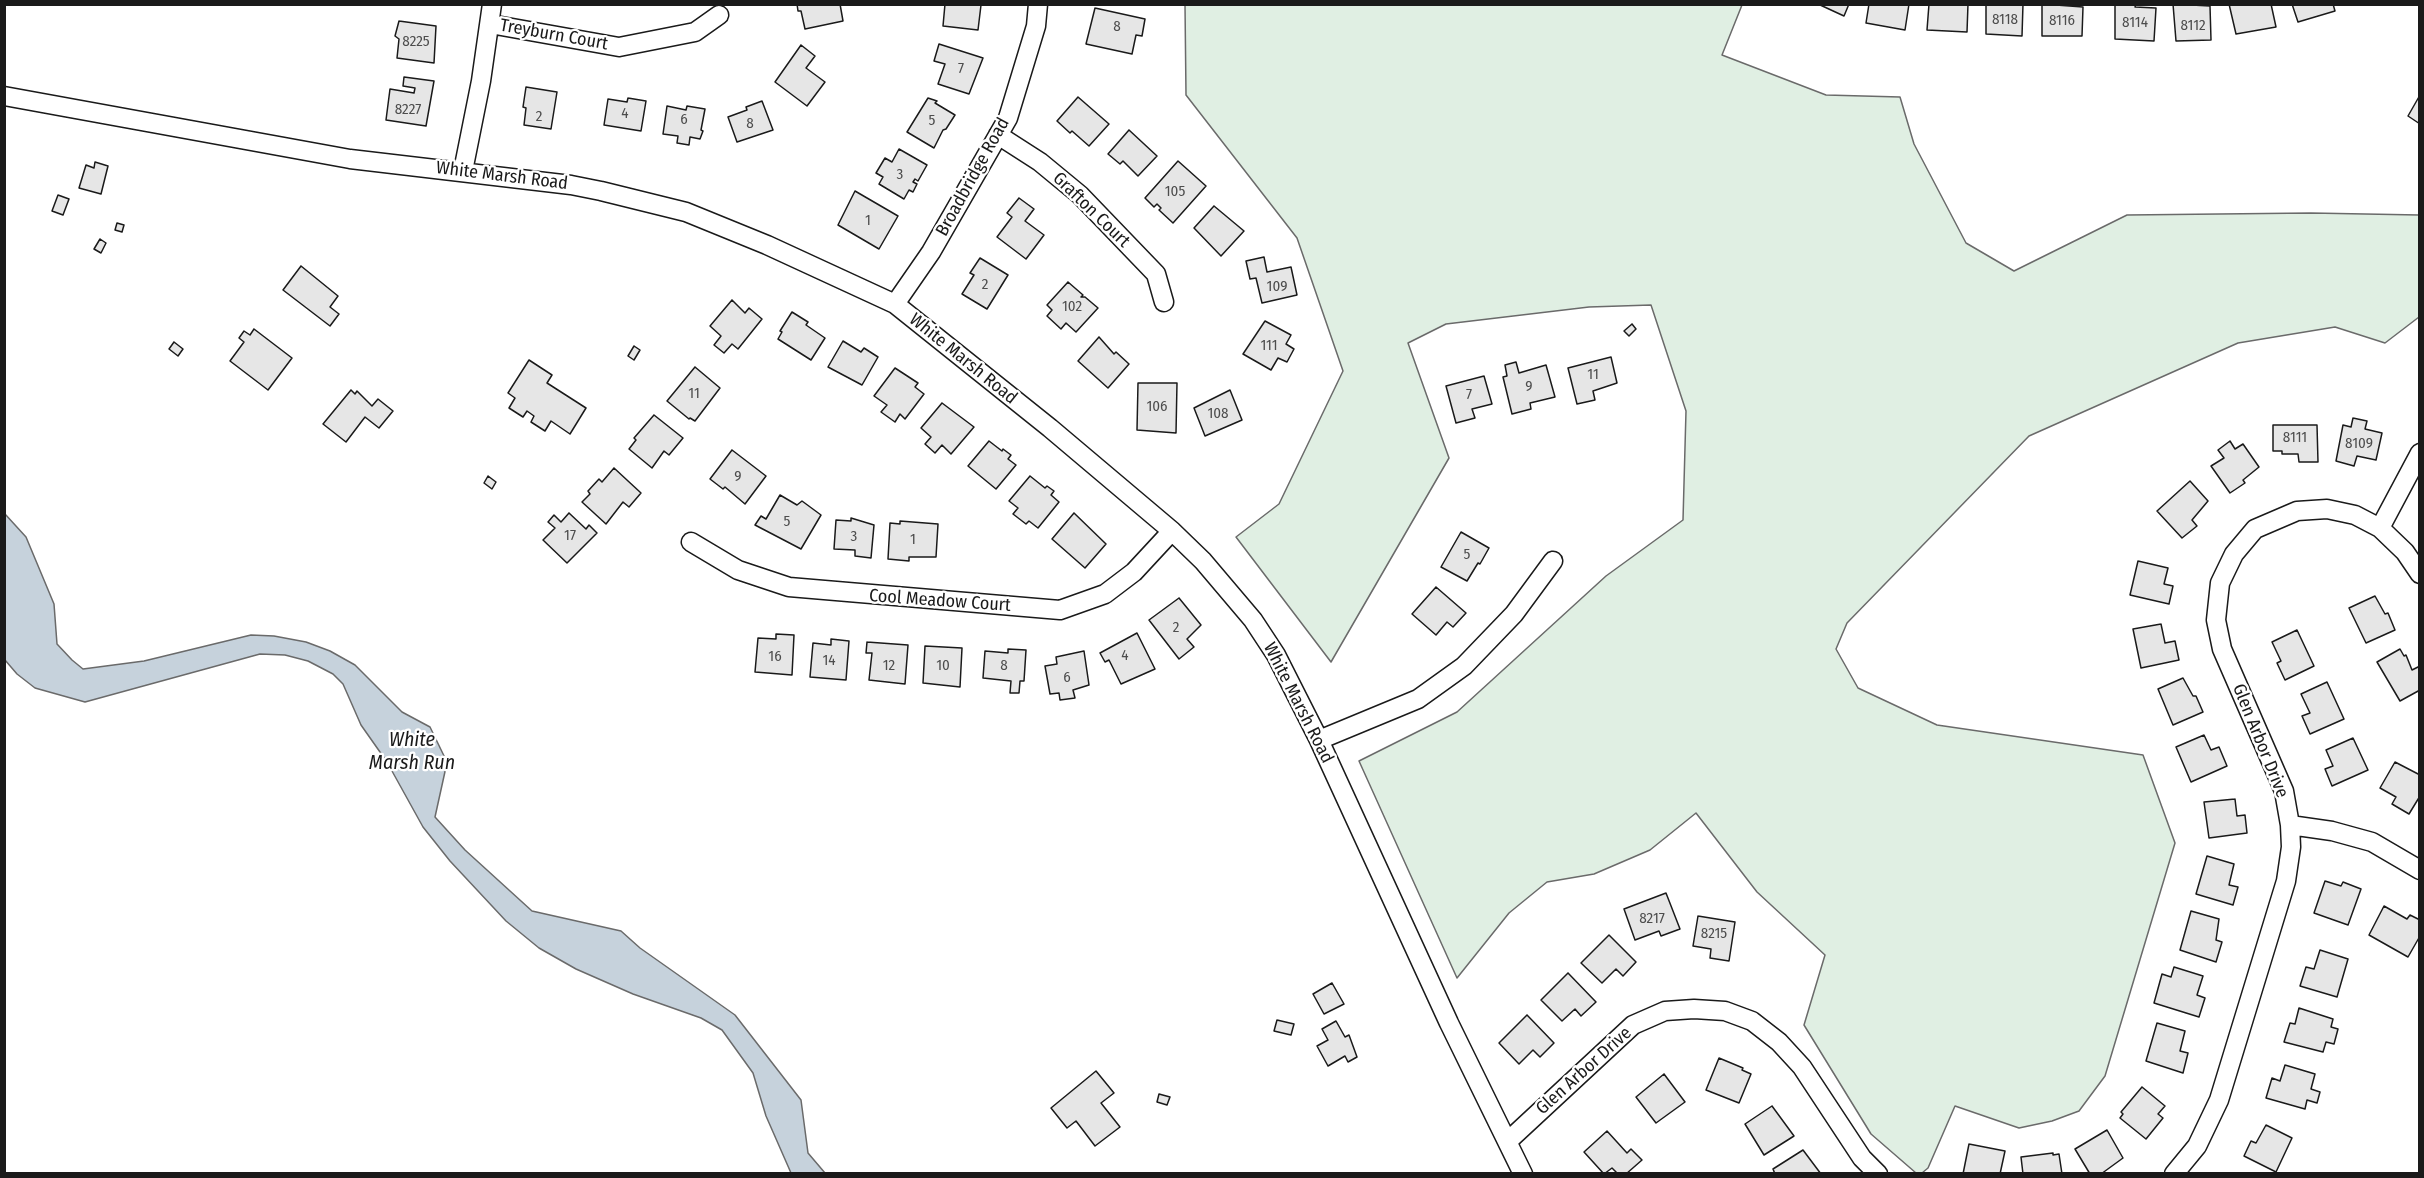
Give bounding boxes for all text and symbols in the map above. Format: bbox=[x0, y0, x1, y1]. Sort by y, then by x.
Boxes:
house number: 8118 bbox=[1992, 11, 2018, 29]
house number: 8116 bbox=[2049, 12, 2075, 30]
house number: 8114 bbox=[2122, 14, 2148, 32]
street label: Treyburn Court bbox=[498, 15, 610, 55]
house number: 8112 bbox=[2180, 17, 2206, 35]
house number: 8 bbox=[1113, 18, 1121, 36]
house number: 8225 bbox=[402, 33, 430, 51]
house number: 7 bbox=[958, 60, 964, 78]
house number: 8227 bbox=[395, 101, 421, 119]
house number: 4 bbox=[621, 105, 629, 123]
house number: 2 bbox=[536, 108, 542, 126]
house number: 6 bbox=[680, 111, 688, 129]
house number: 5 bbox=[929, 112, 935, 130]
street label: Broadbridge Road bbox=[932, 114, 1014, 240]
house number: 8 bbox=[746, 115, 754, 133]
street label: White Marsh Road bbox=[435, 157, 569, 195]
house number: 3 bbox=[897, 166, 903, 184]
street label: Grafton Court bbox=[1048, 168, 1134, 252]
house number: 105 bbox=[1165, 183, 1185, 201]
house number: 1 bbox=[865, 212, 871, 230]
house number: 2 bbox=[982, 276, 988, 294]
house number: 109 bbox=[1267, 278, 1287, 296]
house number: 102 bbox=[1062, 298, 1082, 316]
street label: White Marsh Road bbox=[905, 309, 1021, 409]
house number: 111 bbox=[1260, 337, 1278, 355]
house number: 11 bbox=[1587, 366, 1599, 384]
house number: 9 bbox=[1525, 378, 1533, 396]
house number: 11 bbox=[688, 385, 700, 403]
house number: 7 bbox=[1466, 386, 1472, 404]
house number: 106 bbox=[1146, 398, 1168, 416]
house number: 108 bbox=[1207, 405, 1229, 423]
house number: 8111 bbox=[2283, 429, 2307, 447]
house number: 8109 bbox=[2345, 435, 2373, 453]
house number: 9 bbox=[734, 468, 742, 486]
house number: 5 bbox=[784, 513, 790, 531]
house number: 17 bbox=[564, 527, 576, 545]
house number: 3 bbox=[851, 528, 857, 546]
house number: 1 bbox=[910, 531, 916, 549]
house number: 5 bbox=[1464, 546, 1470, 564]
street label: Cool Meadow Court bbox=[868, 585, 1012, 617]
house number: 2 bbox=[1173, 619, 1179, 637]
street label: White Marsh Road bbox=[1258, 639, 1338, 767]
house number: 4 bbox=[1121, 647, 1129, 665]
house number: 16 bbox=[768, 648, 782, 666]
house number: 14 bbox=[822, 652, 836, 670]
house number: 12 bbox=[883, 657, 895, 675]
house number: 10 bbox=[936, 657, 950, 675]
house number: 8 bbox=[1000, 657, 1008, 675]
house number: 6 bbox=[1063, 669, 1071, 687]
street label: Glen Arbor Drive bbox=[2227, 681, 2293, 801]
water label: White Marsh Run bbox=[369, 728, 455, 775]
house number: 8217 bbox=[1639, 910, 1665, 928]
house number: 8215 bbox=[1701, 925, 1727, 943]
street label: Glen Arbor Drive bbox=[1532, 1022, 1636, 1120]

